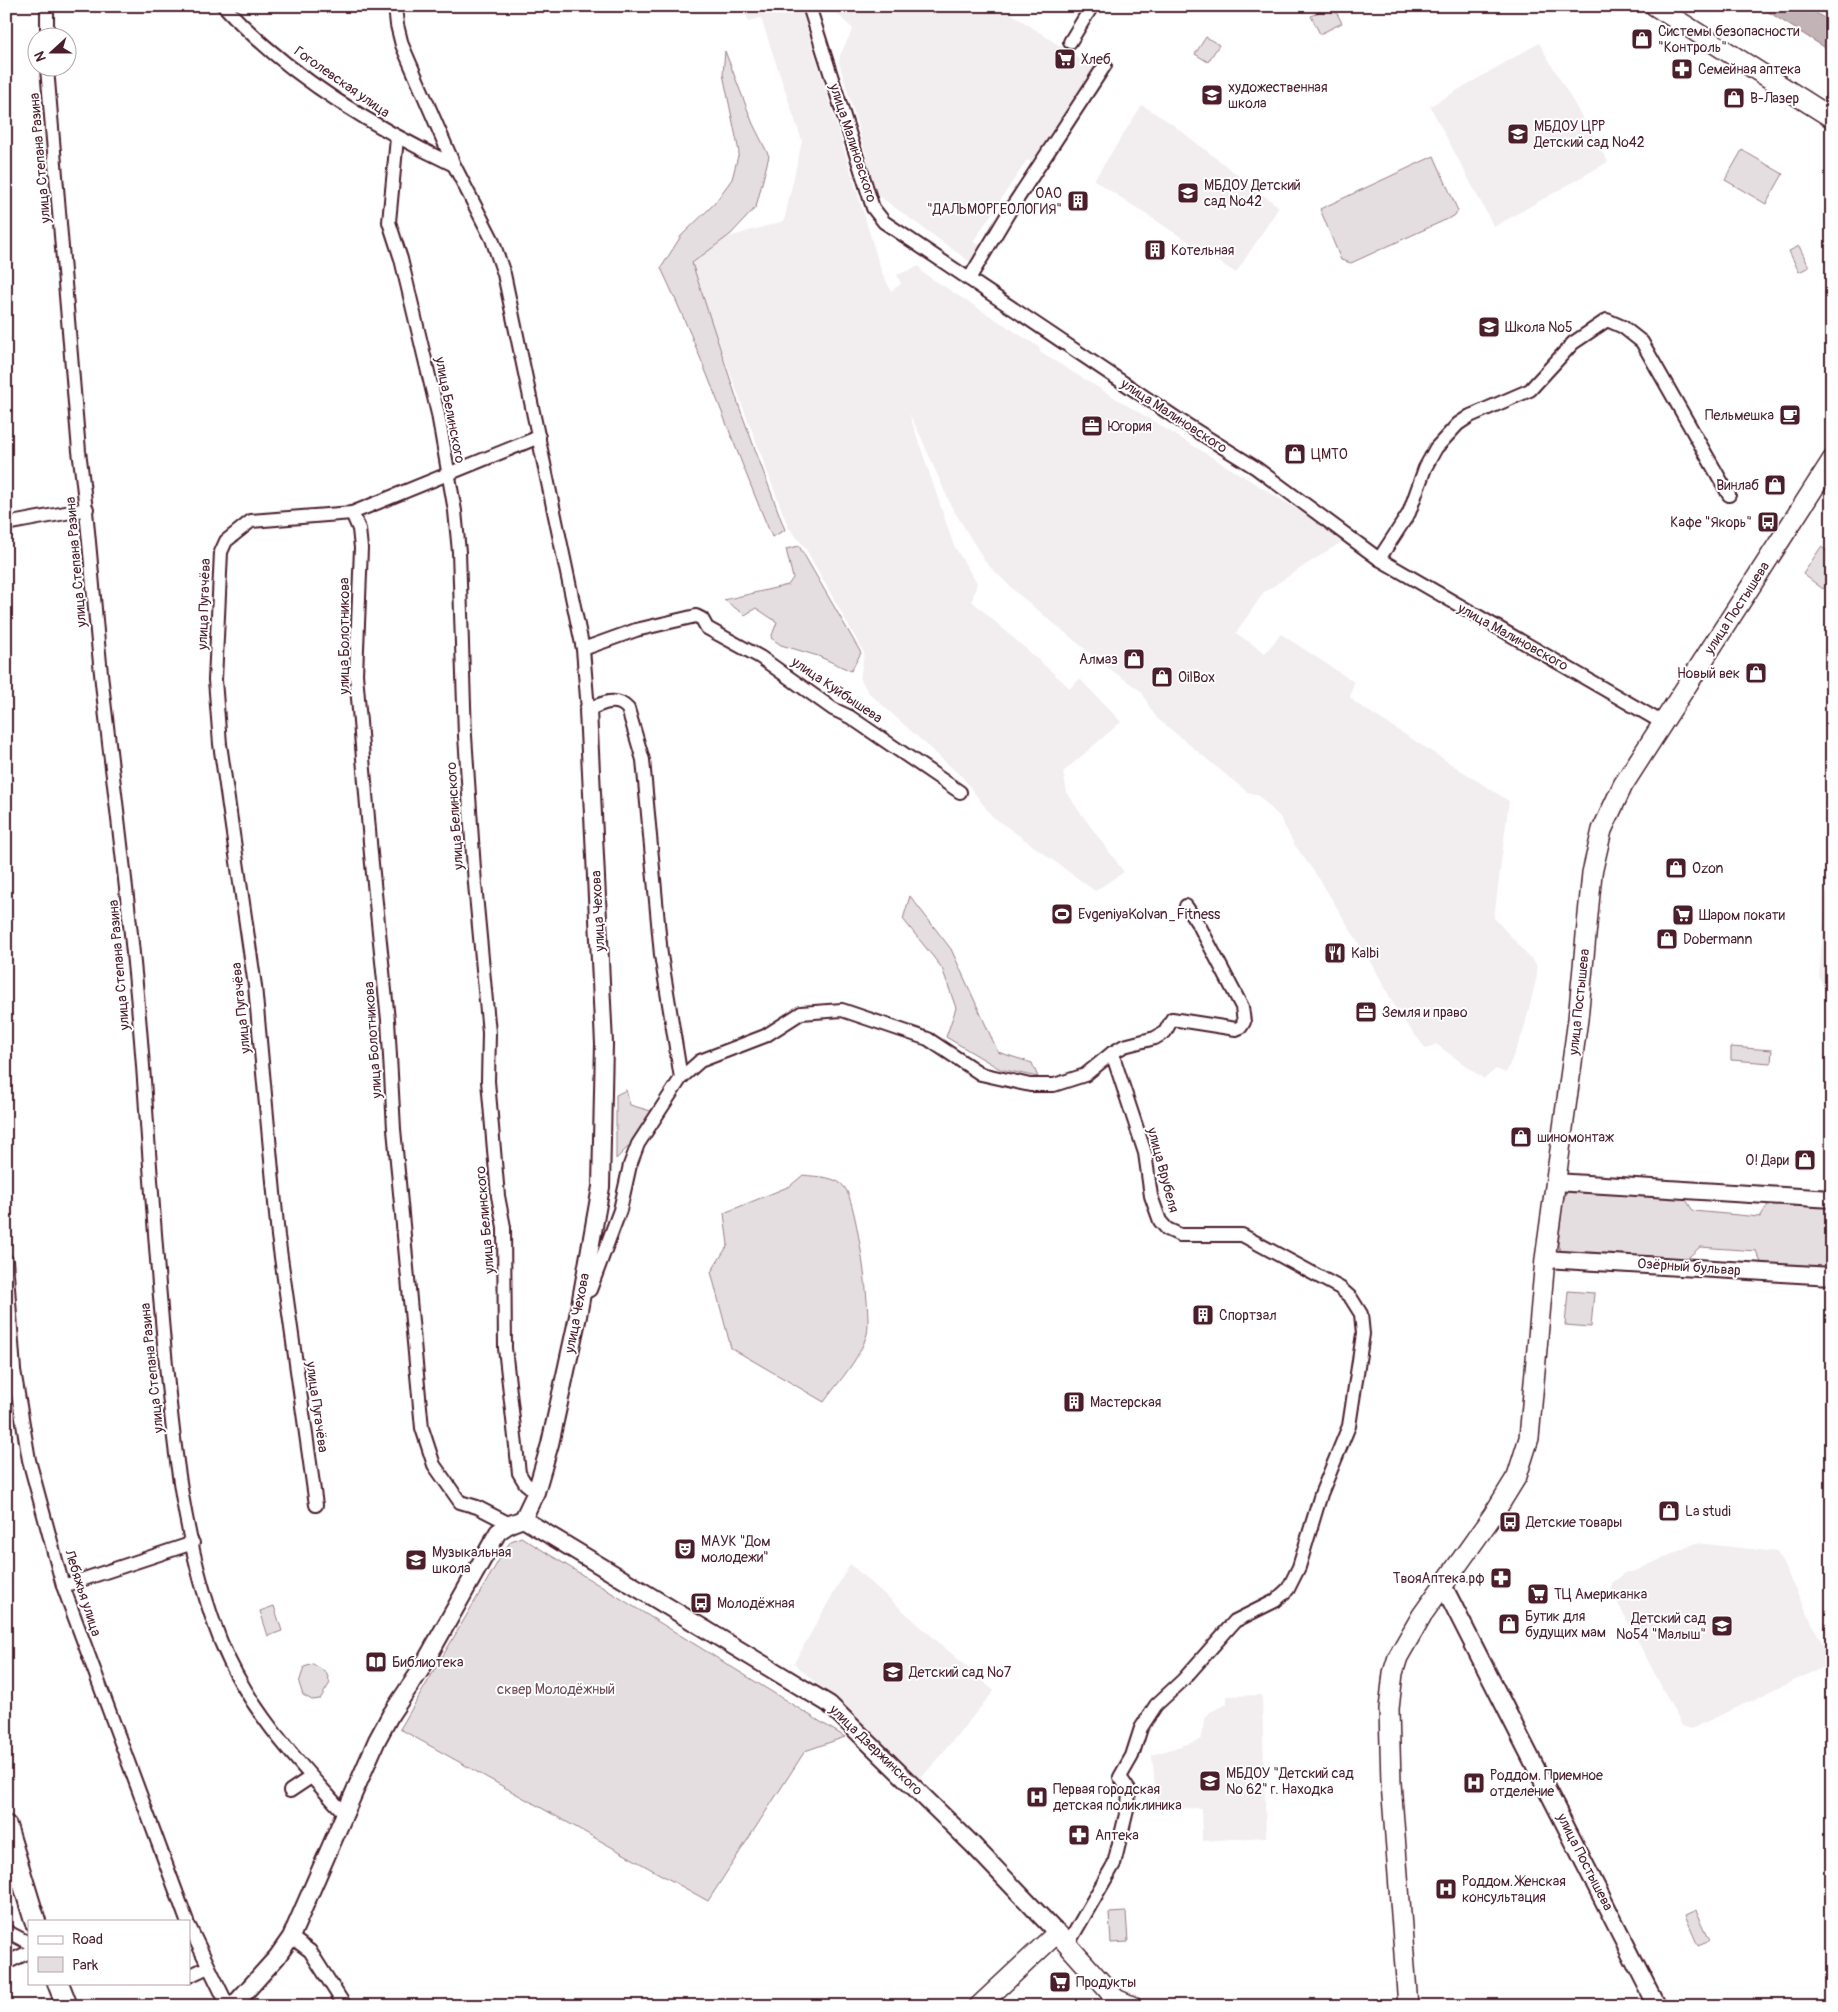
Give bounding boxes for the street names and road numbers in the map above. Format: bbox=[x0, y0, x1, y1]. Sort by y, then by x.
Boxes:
street label: Гоголевская улица bbox=[291, 43, 393, 121]
street label: улица Малиновского bbox=[826, 81, 880, 205]
street label: улица Степана Разина bbox=[26, 92, 54, 225]
street label: улица Белинского bbox=[431, 354, 469, 465]
street label: улица Малиновского bbox=[1117, 375, 1231, 457]
street label: улица Степана Разина bbox=[62, 496, 90, 629]
street label: улица Пугачёва bbox=[194, 558, 214, 651]
street label: улица Постышева bbox=[1700, 559, 1773, 658]
street label: улица Болотникова bbox=[336, 577, 353, 696]
street label: улица Малиновского bbox=[1454, 599, 1572, 675]
street label: улица Куйбышева bbox=[788, 653, 886, 727]
street label: улица Белинского bbox=[443, 761, 467, 871]
street label: улица Чехова bbox=[587, 870, 609, 953]
street label: улица Степана Разина bbox=[105, 899, 133, 1032]
street label: улица Постышева bbox=[1565, 948, 1593, 1057]
street label: улица Пугачёва bbox=[228, 962, 254, 1055]
street label: улица Болотникова bbox=[360, 981, 386, 1100]
street label: улица Врубеля bbox=[1143, 1125, 1183, 1214]
street label: улица Белинского bbox=[472, 1165, 498, 1276]
street label: Озёрный бульвар bbox=[1637, 1255, 1742, 1279]
street label: улица Чехова bbox=[561, 1272, 593, 1355]
street label: улица Степана Разина bbox=[137, 1302, 167, 1435]
street label: улица Пугачёва bbox=[302, 1359, 332, 1454]
street label: Лебяжья улица bbox=[61, 1547, 105, 1638]
street label: улица Дзержинского bbox=[825, 1701, 926, 1799]
street label: улица Постышева bbox=[1553, 1810, 1617, 1913]

